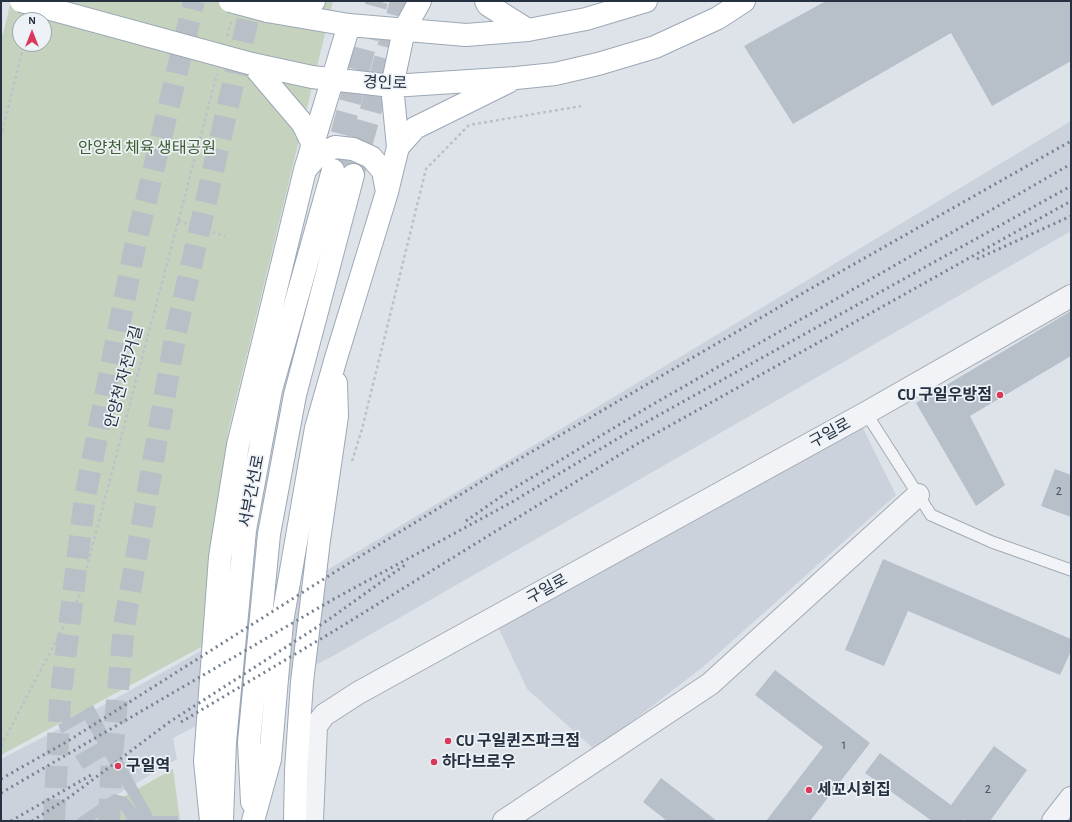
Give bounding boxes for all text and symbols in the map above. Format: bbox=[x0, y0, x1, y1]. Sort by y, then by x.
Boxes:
north arrow bbox=[12, 12, 52, 52]
text: N bbox=[28, 15, 36, 26]
street label: 경인로 bbox=[363, 73, 407, 93]
park label: 안양천 체육 생태공원 bbox=[78, 138, 216, 158]
street label: 안양천 자전거길 bbox=[101, 323, 147, 431]
place label: CU 구일우방점 bbox=[898, 385, 992, 405]
marker: CU 구일우방점 bbox=[995, 390, 1005, 400]
street label: 구일로 bbox=[806, 414, 854, 452]
street label: 서부간선로 bbox=[236, 453, 268, 529]
house number: 2 bbox=[1056, 483, 1062, 499]
street label: 구일로 bbox=[523, 570, 571, 608]
place label: CU 구일퀸즈파크점 bbox=[456, 731, 580, 751]
marker: CU 구일퀸즈파크점 bbox=[443, 736, 453, 746]
house number: 1 bbox=[842, 737, 846, 753]
place label: 하다브로우 bbox=[442, 752, 516, 772]
place label: 구일역 bbox=[126, 756, 170, 776]
marker: 하다브로우 bbox=[429, 757, 439, 767]
marker: 구일역 bbox=[113, 761, 123, 771]
place label: 세꼬시회집 bbox=[817, 780, 891, 800]
house number: 2 bbox=[985, 781, 991, 797]
marker: 세꼬시회집 bbox=[804, 785, 814, 795]

